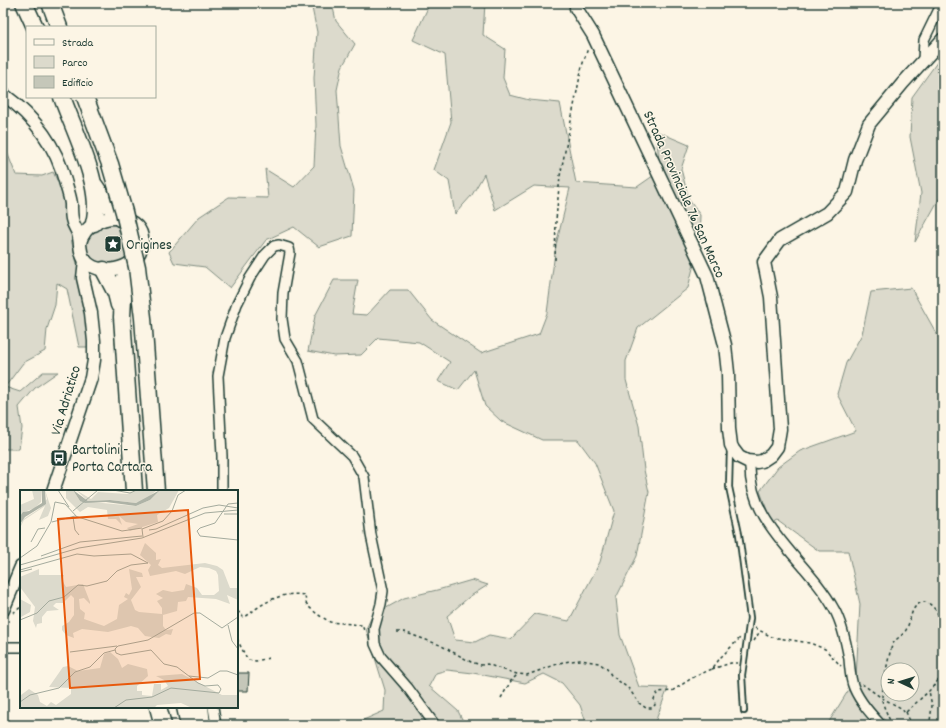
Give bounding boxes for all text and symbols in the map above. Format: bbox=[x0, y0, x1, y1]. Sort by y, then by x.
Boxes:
legend bbox=[26, 26, 156, 98]
text: Strada bbox=[62, 35, 93, 52]
text: Parco bbox=[62, 55, 88, 72]
text: Edificio bbox=[62, 75, 93, 92]
street label: Strada Provinciale 76 San Marco bbox=[636, 108, 730, 282]
place icon: Origines bbox=[103, 234, 123, 254]
place label: Origines bbox=[126, 235, 172, 257]
street label: Via Adriatico bbox=[46, 363, 88, 438]
place label: Bartolini - Porta Cartara bbox=[72, 440, 153, 479]
bus stop icon: Bartolini - Porta Cartara bbox=[49, 448, 69, 468]
inset map bbox=[20, 490, 238, 708]
north arrow bbox=[880, 662, 920, 702]
text: N bbox=[884, 678, 900, 685]

